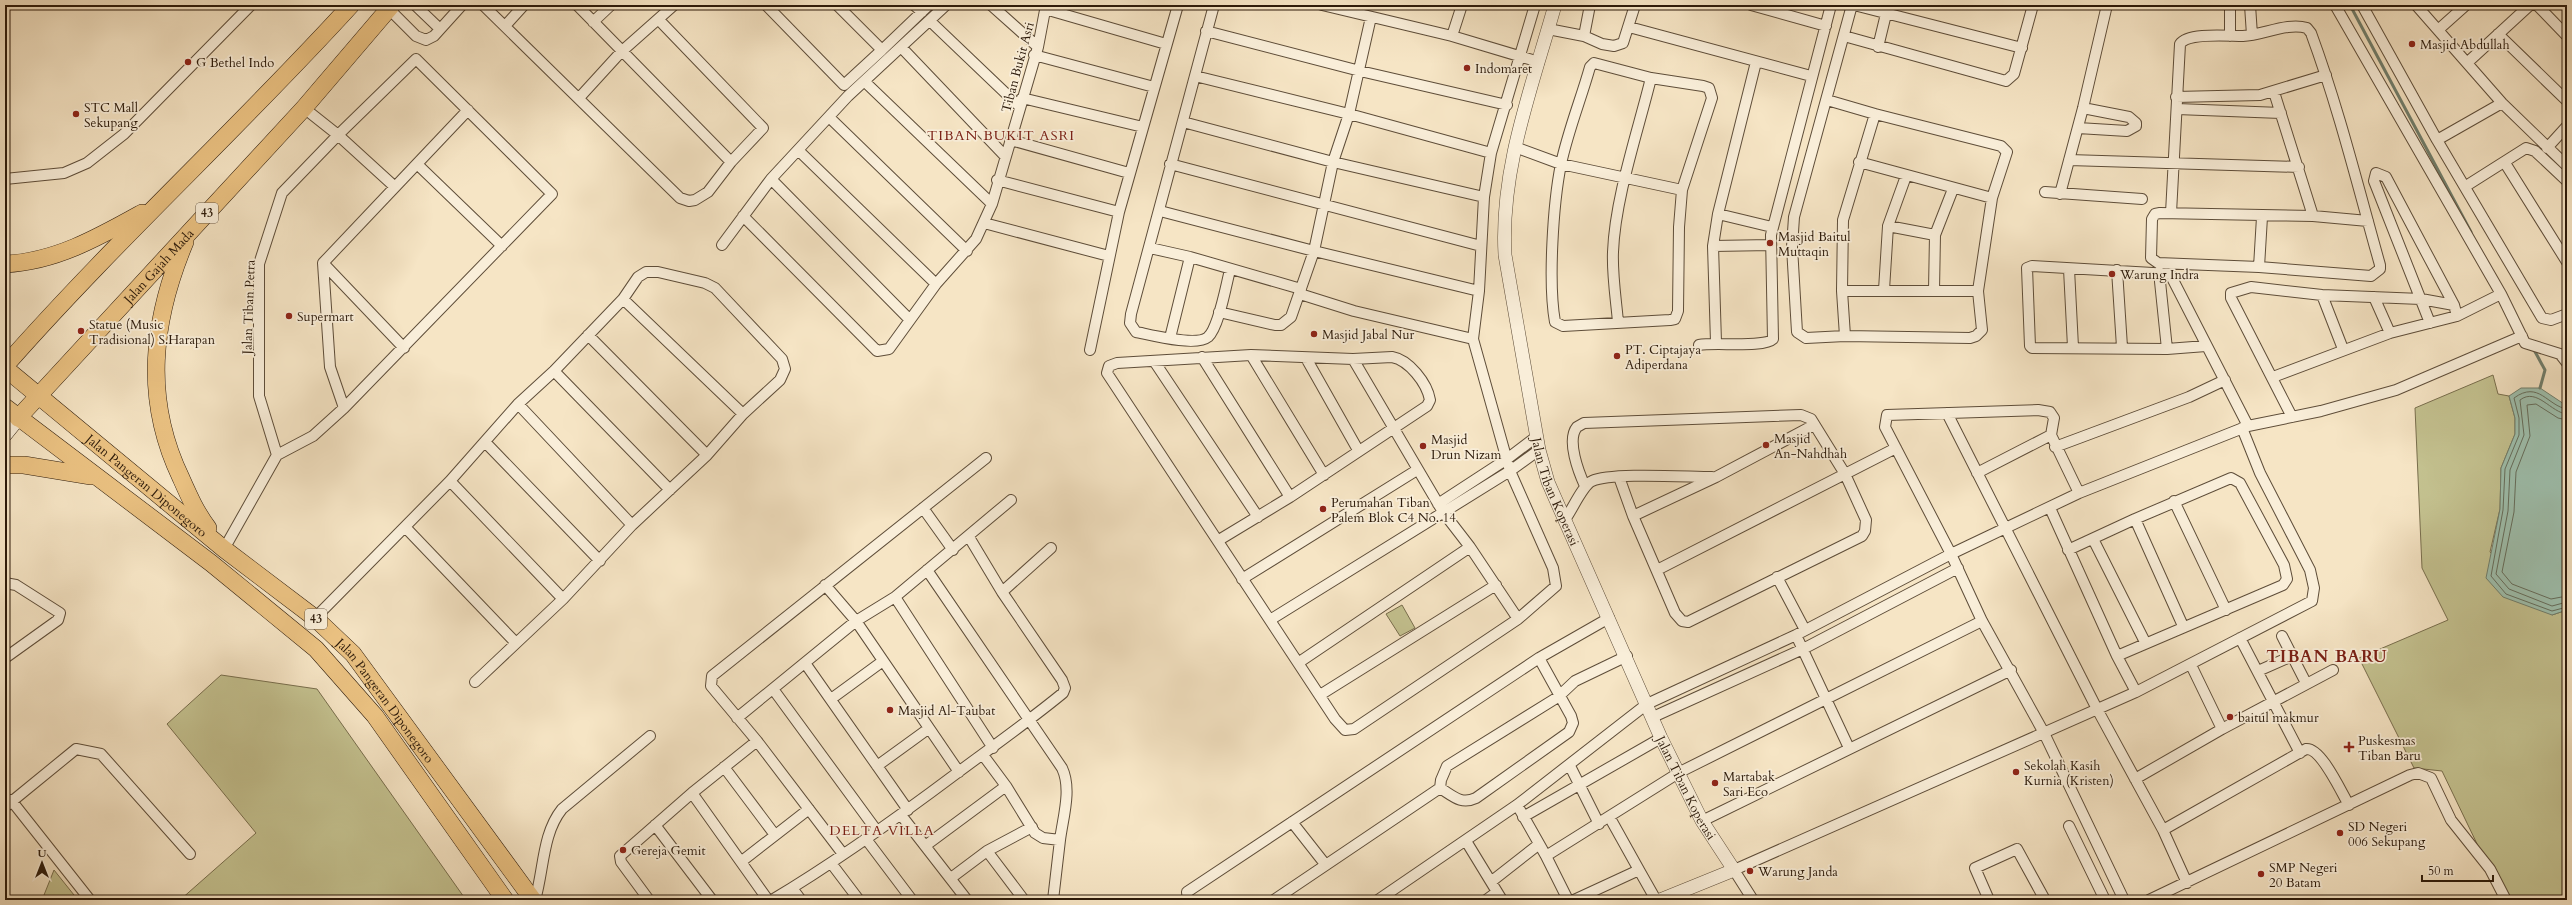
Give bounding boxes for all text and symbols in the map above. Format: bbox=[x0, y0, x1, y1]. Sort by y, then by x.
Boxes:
street label: Tiban Bukit Asri bbox=[997, 20, 1039, 114]
place label: Masjid Abdullah bbox=[2420, 36, 2510, 54]
marker: Masjid Abdullah bbox=[2407, 39, 2417, 49]
place label: G Bethel Indo bbox=[196, 54, 274, 72]
marker: G Bethel Indo bbox=[183, 57, 193, 67]
place label: Indomaret bbox=[1475, 60, 1532, 78]
marker: Indomaret bbox=[1462, 63, 1472, 73]
place label: STC Mall Sekupang bbox=[84, 99, 139, 132]
marker: STC Mall Sekupang bbox=[71, 109, 81, 119]
district label: TIBAN BUKIT ASRI bbox=[927, 126, 1075, 145]
road number: 43 bbox=[196, 203, 218, 223]
street label: Jalan Gajah Mada bbox=[119, 225, 199, 309]
place label: Masjid Baitul Muttaqin bbox=[1778, 228, 1851, 261]
marker: Masjid Baitul Muttaqin bbox=[1765, 238, 1775, 248]
street label: Jalan Tiban Petra bbox=[238, 259, 260, 357]
place label: Warung Indra bbox=[2119, 266, 2200, 284]
marker: Warung Indra bbox=[2107, 269, 2117, 279]
place label: Supermart bbox=[297, 308, 354, 326]
marker: Supermart bbox=[284, 311, 294, 321]
place label: Statue (Music Tradisional) S.Harapan bbox=[89, 316, 216, 349]
marker: Statue (Music Tradisional) S.Harapan bbox=[76, 326, 86, 336]
place label: Masjid Jabal Nur bbox=[1322, 326, 1415, 344]
marker: Masjid Jabal Nur bbox=[1309, 329, 1319, 339]
place label: PT. Ciptajaya Adiperdana bbox=[1625, 341, 1701, 374]
marker: PT. Ciptajaya Adiperdana bbox=[1612, 351, 1622, 361]
street label: Jalan Pangeran Diponegoro bbox=[80, 429, 211, 542]
place label: Masjid An-Nahdhah bbox=[1774, 430, 1847, 463]
place label: Masjid Drun Nizam bbox=[1431, 431, 1501, 464]
street label: Jalan Tiban Koperasi bbox=[1527, 434, 1583, 549]
marker: Masjid An-Nahdhah bbox=[1761, 440, 1771, 450]
marker: Masjid Drun Nizam bbox=[1418, 441, 1428, 451]
place label: Perumahan Tiban Palem Blok C4 No. 14 bbox=[1331, 494, 1456, 527]
marker: Perumahan Tiban Palem Blok C4 No. 14 bbox=[1318, 504, 1328, 514]
road number: 43 bbox=[305, 609, 327, 629]
street label: Jalan Pangeran Diponegoro bbox=[330, 633, 438, 767]
district label: TIBAN BARU bbox=[2266, 645, 2388, 668]
place label: Masjid Al-Taubat bbox=[898, 702, 995, 720]
marker: Masjid Al-Taubat bbox=[885, 705, 895, 715]
place label: baitul makmur bbox=[2238, 709, 2319, 727]
marker: baitul makmur bbox=[2225, 712, 2235, 722]
street label: Jalan Tiban Koperasi bbox=[1650, 731, 1720, 844]
place label: Puskesmas Tiban Baru bbox=[2358, 732, 2421, 765]
marker: Puskesmas Tiban Baru bbox=[2343, 741, 2355, 753]
place label: Sekolah Kasih Kurnia (Kristen) bbox=[2024, 757, 2114, 790]
marker: Sekolah Kasih Kurnia (Kristen) bbox=[2011, 767, 2021, 777]
place label: Martabak Sari Eco bbox=[1723, 768, 1775, 801]
marker: Martabak Sari Eco bbox=[1710, 778, 1720, 788]
place label: SD Negeri 006 Sekupang bbox=[2348, 818, 2426, 851]
district label: DELTA VILLA bbox=[829, 821, 935, 840]
marker: SD Negeri 006 Sekupang bbox=[2335, 828, 2345, 838]
place label: Gereja Gemit bbox=[631, 842, 706, 860]
north arrow bbox=[22, 843, 62, 883]
marker: Gereja Gemit bbox=[618, 845, 628, 855]
text: U bbox=[38, 846, 47, 861]
scale bar bbox=[2422, 857, 2493, 883]
place label: SMP Negeri 20 Batam bbox=[2269, 859, 2338, 892]
place label: Warung Janda bbox=[1757, 863, 1838, 881]
text: 50 m bbox=[2428, 863, 2455, 879]
marker: Warung Janda bbox=[1745, 866, 1755, 876]
marker: SMP Negeri 20 Batam bbox=[2256, 869, 2266, 879]

